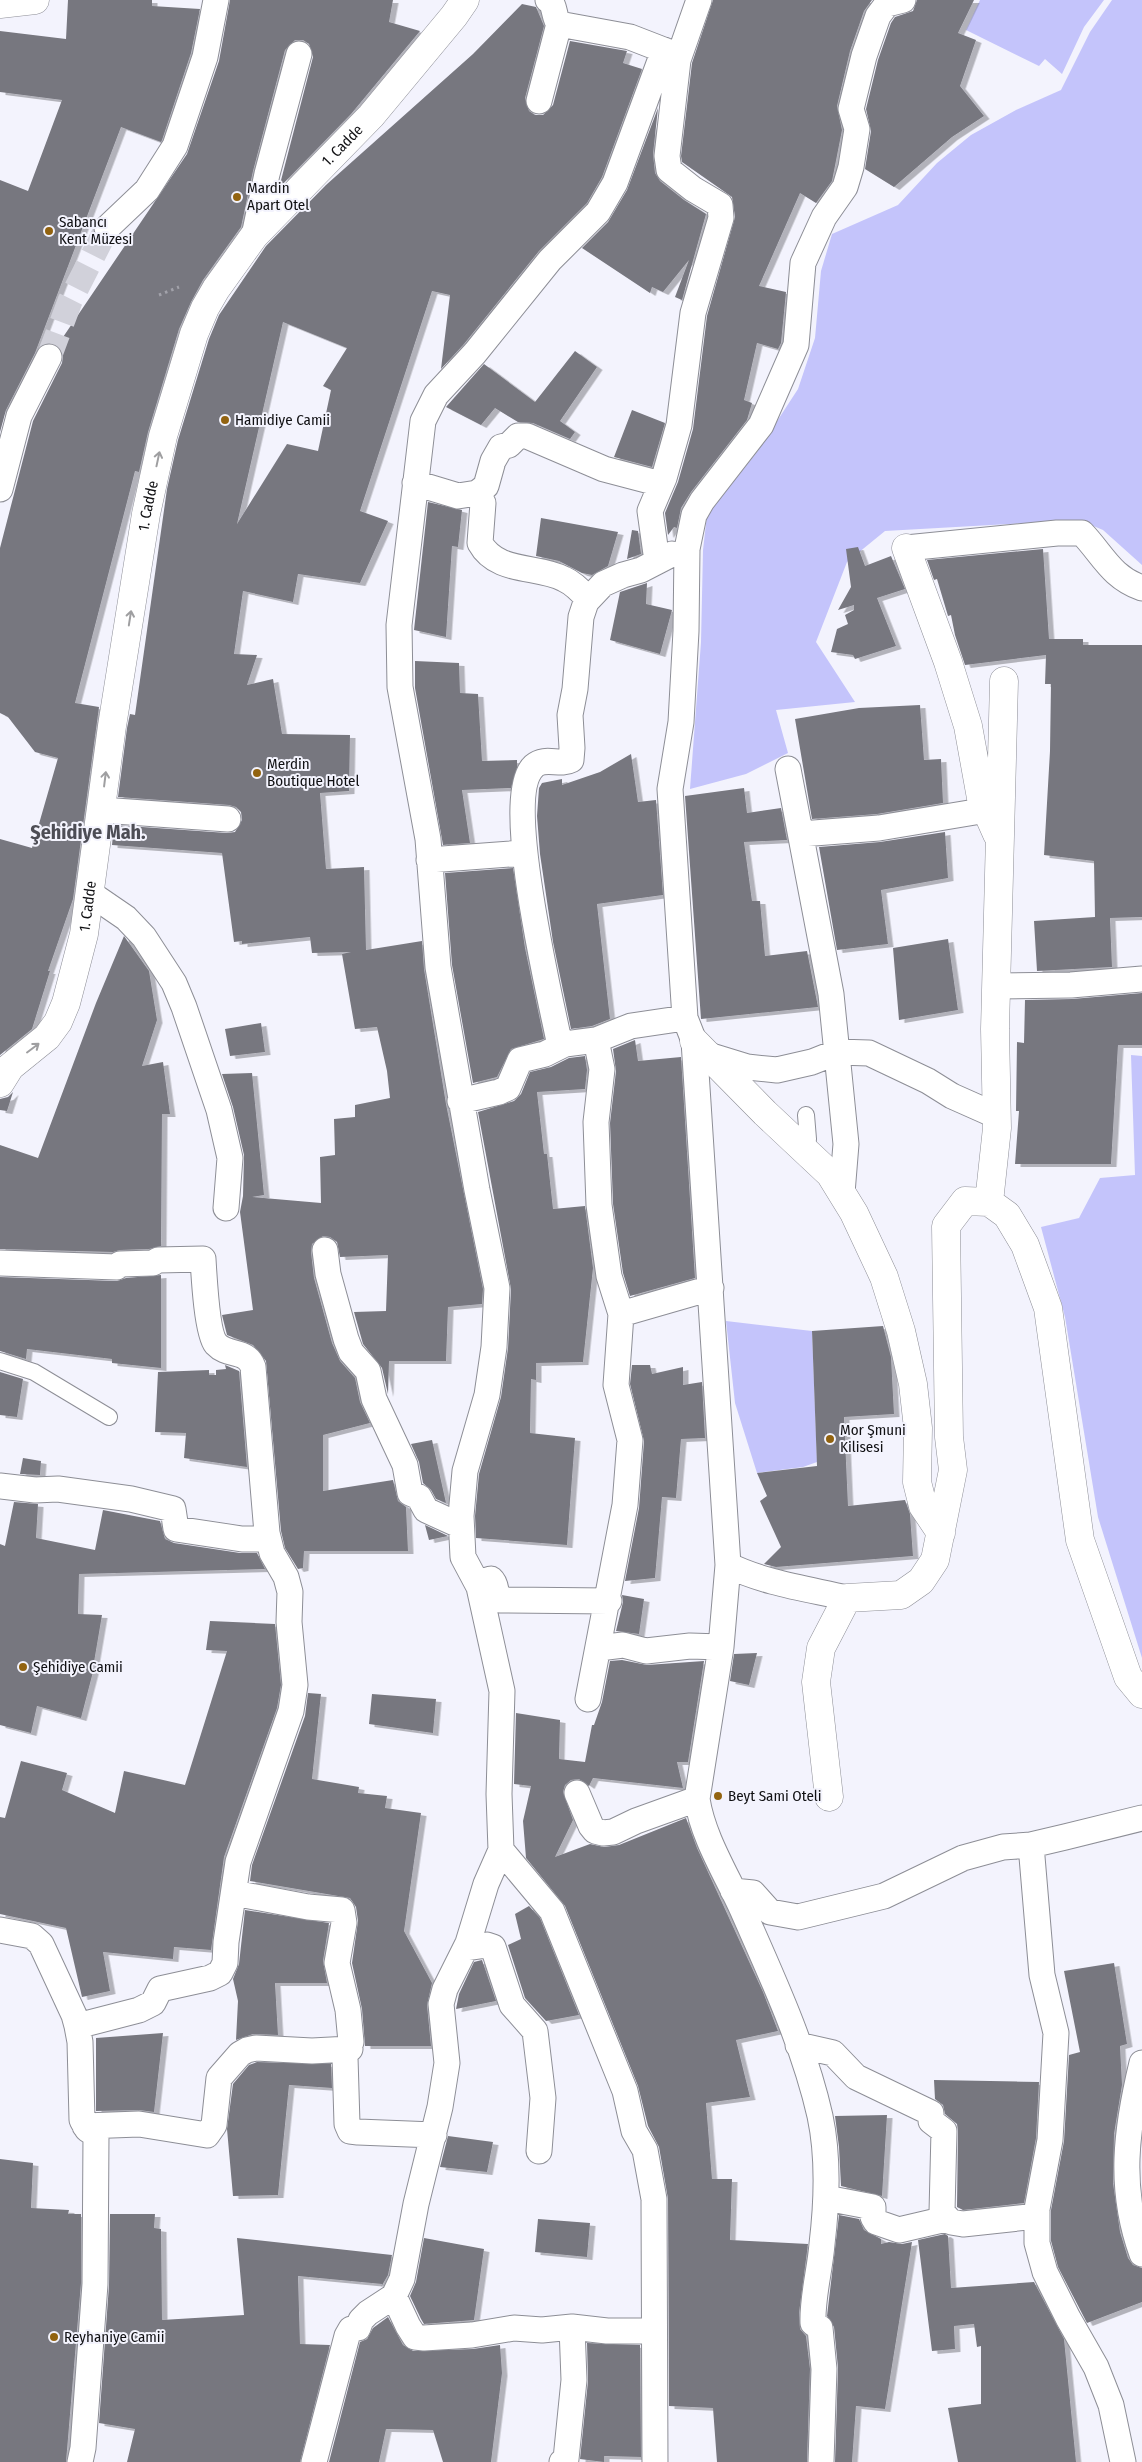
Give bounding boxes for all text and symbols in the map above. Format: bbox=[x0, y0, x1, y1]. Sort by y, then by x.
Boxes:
street label: 1. Cadde bbox=[318, 121, 367, 170]
place label: Mardin Apart Otel bbox=[247, 179, 309, 214]
marker: Mardin Apart Otel bbox=[231, 191, 243, 203]
place label: Sabancı Kent Müzesi bbox=[59, 213, 132, 248]
marker: Sabancı Kent Müzesi bbox=[43, 225, 55, 237]
place label: Hamidiye Camii bbox=[235, 411, 330, 429]
marker: Hamidiye Camii bbox=[219, 414, 231, 426]
one-way arrow bbox=[154, 451, 163, 467]
street label: 1. Cadde bbox=[134, 479, 162, 532]
one-way arrow bbox=[125, 611, 135, 627]
place label: Merdin Boutique Hotel bbox=[267, 755, 360, 790]
marker: Merdin Boutique Hotel bbox=[251, 767, 263, 779]
one-way arrow bbox=[100, 771, 110, 787]
district label: Şehidiye Mah. bbox=[30, 820, 146, 845]
street label: 1. Cadde bbox=[75, 880, 100, 933]
one-way arrow bbox=[26, 1043, 40, 1053]
place label: Mor Şmuni Kilisesi bbox=[840, 1421, 906, 1456]
marker: Mor Şmuni Kilisesi bbox=[824, 1433, 836, 1445]
place label: Şehidiye Camii bbox=[33, 1658, 123, 1676]
marker: Şehidiye Camii bbox=[17, 1661, 29, 1673]
place label: Beyt Sami Oteli bbox=[728, 1787, 822, 1805]
marker: Beyt Sami Oteli bbox=[712, 1790, 724, 1802]
place label: Reyhaniye Camii bbox=[64, 2328, 164, 2346]
marker: Reyhaniye Camii bbox=[48, 2331, 60, 2343]

